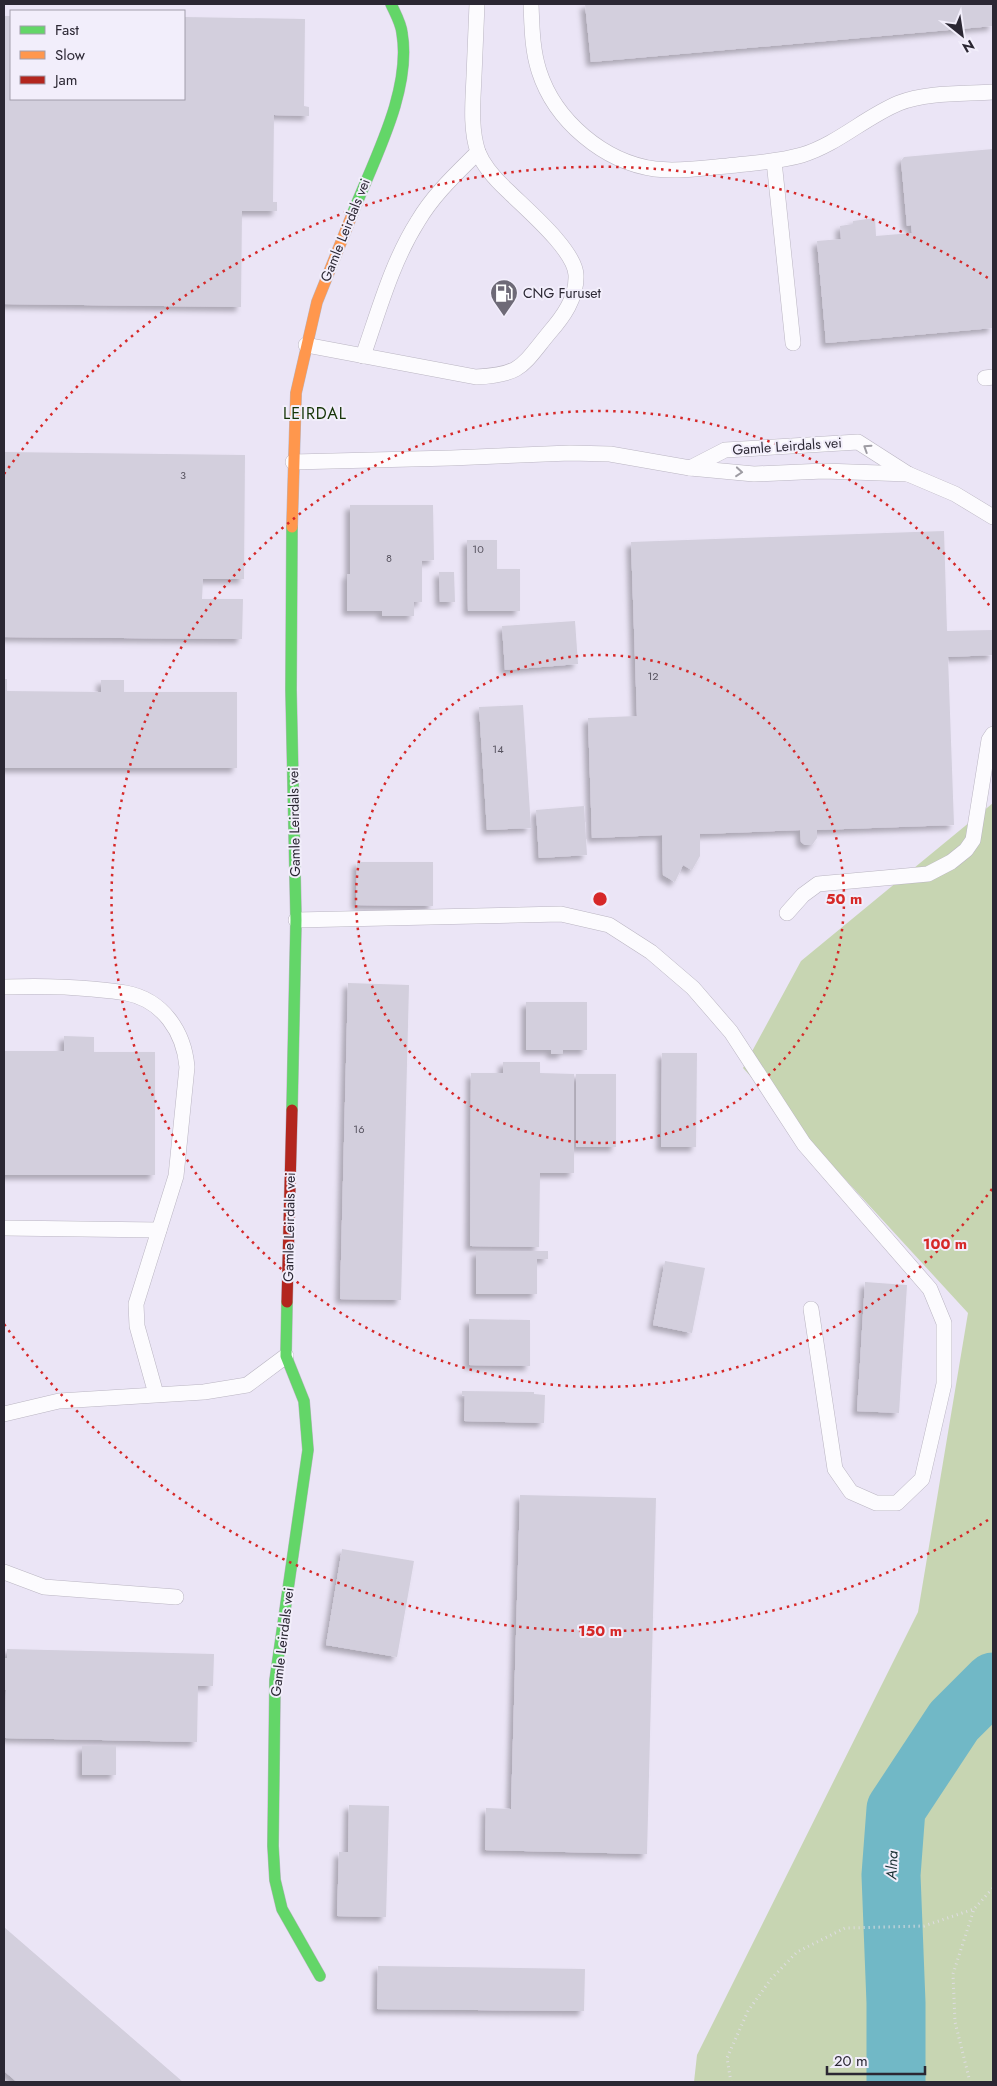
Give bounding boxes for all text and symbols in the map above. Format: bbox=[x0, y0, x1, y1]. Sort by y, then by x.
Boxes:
legend bbox=[10, 10, 185, 100]
north arrow bbox=[937, 10, 987, 60]
text: Fast bbox=[55, 19, 79, 41]
text: N bbox=[959, 35, 978, 58]
text: Slow bbox=[55, 44, 86, 66]
text: Jam bbox=[53, 69, 78, 91]
street label: Gamle Leirdals vei bbox=[315, 175, 375, 285]
fuel station icon: CNG Furuset bbox=[489, 278, 519, 317]
place label: CNG Furuset bbox=[523, 283, 602, 303]
district label: LEIRDAL bbox=[283, 402, 347, 425]
street label: Gamle Leirdals vei bbox=[732, 432, 842, 460]
one-way arrow bbox=[864, 444, 873, 454]
house number: 3 bbox=[180, 467, 186, 483]
one-way arrow bbox=[735, 467, 743, 478]
house number: 10 bbox=[472, 541, 484, 557]
house number: 8 bbox=[386, 550, 392, 566]
house number: 12 bbox=[647, 668, 659, 684]
house number: 14 bbox=[492, 741, 504, 757]
street label: Gamle Leirdals vei bbox=[283, 767, 305, 877]
text: 50 m bbox=[826, 888, 862, 910]
centre of rings bbox=[591, 890, 609, 908]
house number: 16 bbox=[353, 1121, 365, 1137]
street label: Gamle Leirdals vei bbox=[278, 1172, 300, 1282]
text: 100 m bbox=[923, 1233, 967, 1255]
street label: Gamle Leirdals vei bbox=[265, 1586, 299, 1698]
text: 150 m bbox=[578, 1620, 622, 1642]
water label: Alna bbox=[880, 1849, 904, 1881]
scale bar bbox=[827, 2044, 924, 2076]
text: 20 m bbox=[834, 2050, 868, 2072]

